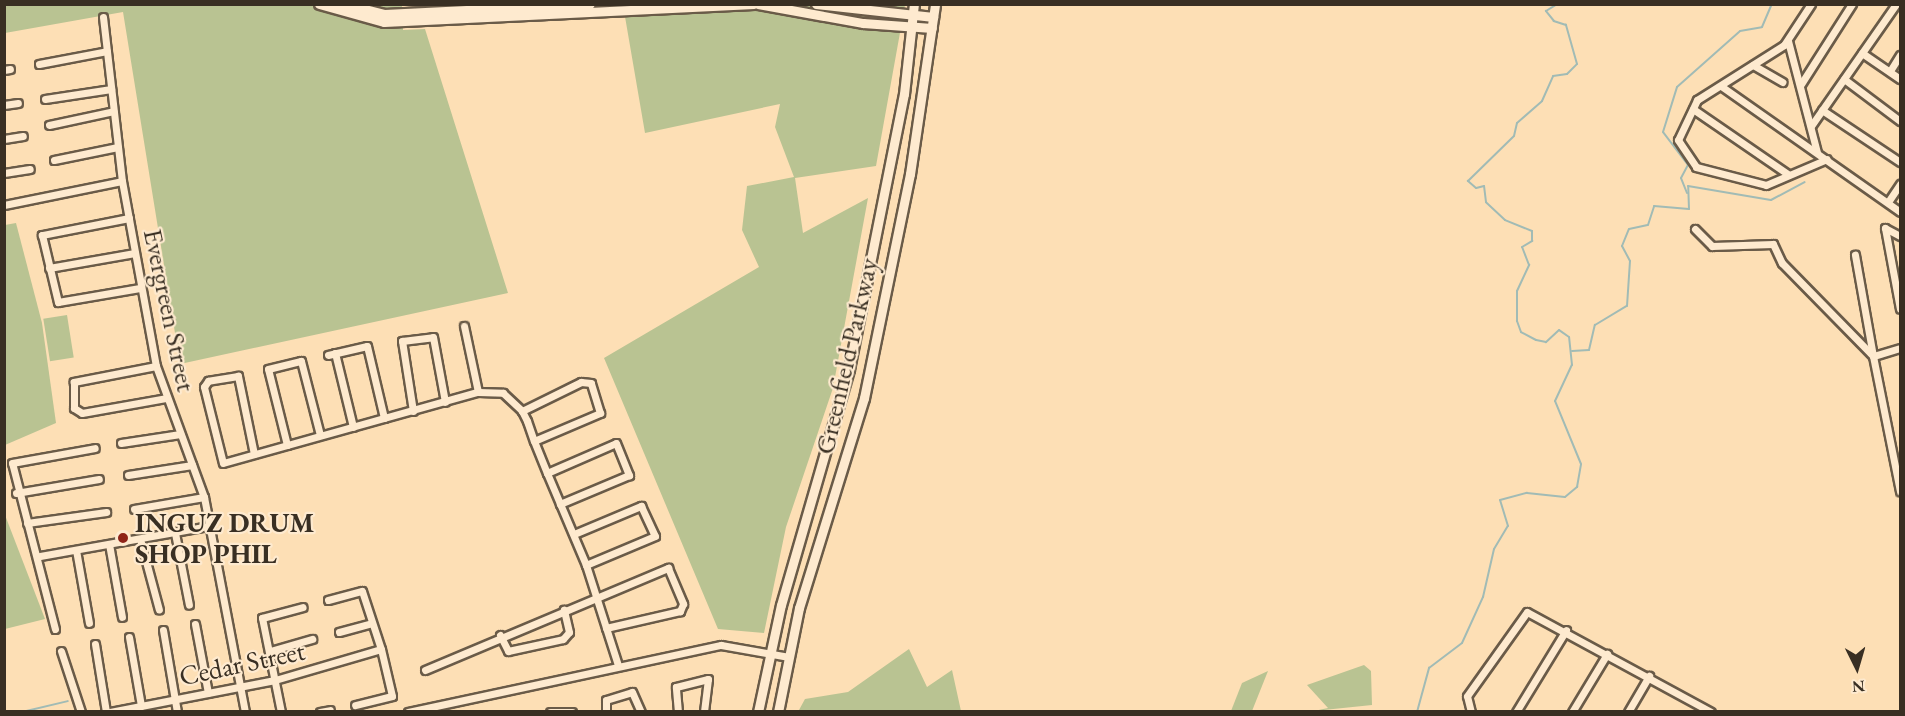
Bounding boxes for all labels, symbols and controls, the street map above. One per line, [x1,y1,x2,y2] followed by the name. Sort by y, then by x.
[137,226,203,394] street label: Evergreen Street
[808,255,884,457] street label: Greenfield Parkway
[135,506,314,569] place label: INGUZ DRUM SHOP PHIL
[116,531,130,545] marker: INGUZ DRUM SHOP PHIL
[176,634,308,692] street label: Cedar Street
[1827,638,1887,698] north arrow
[1851,675,1866,697] text: N

